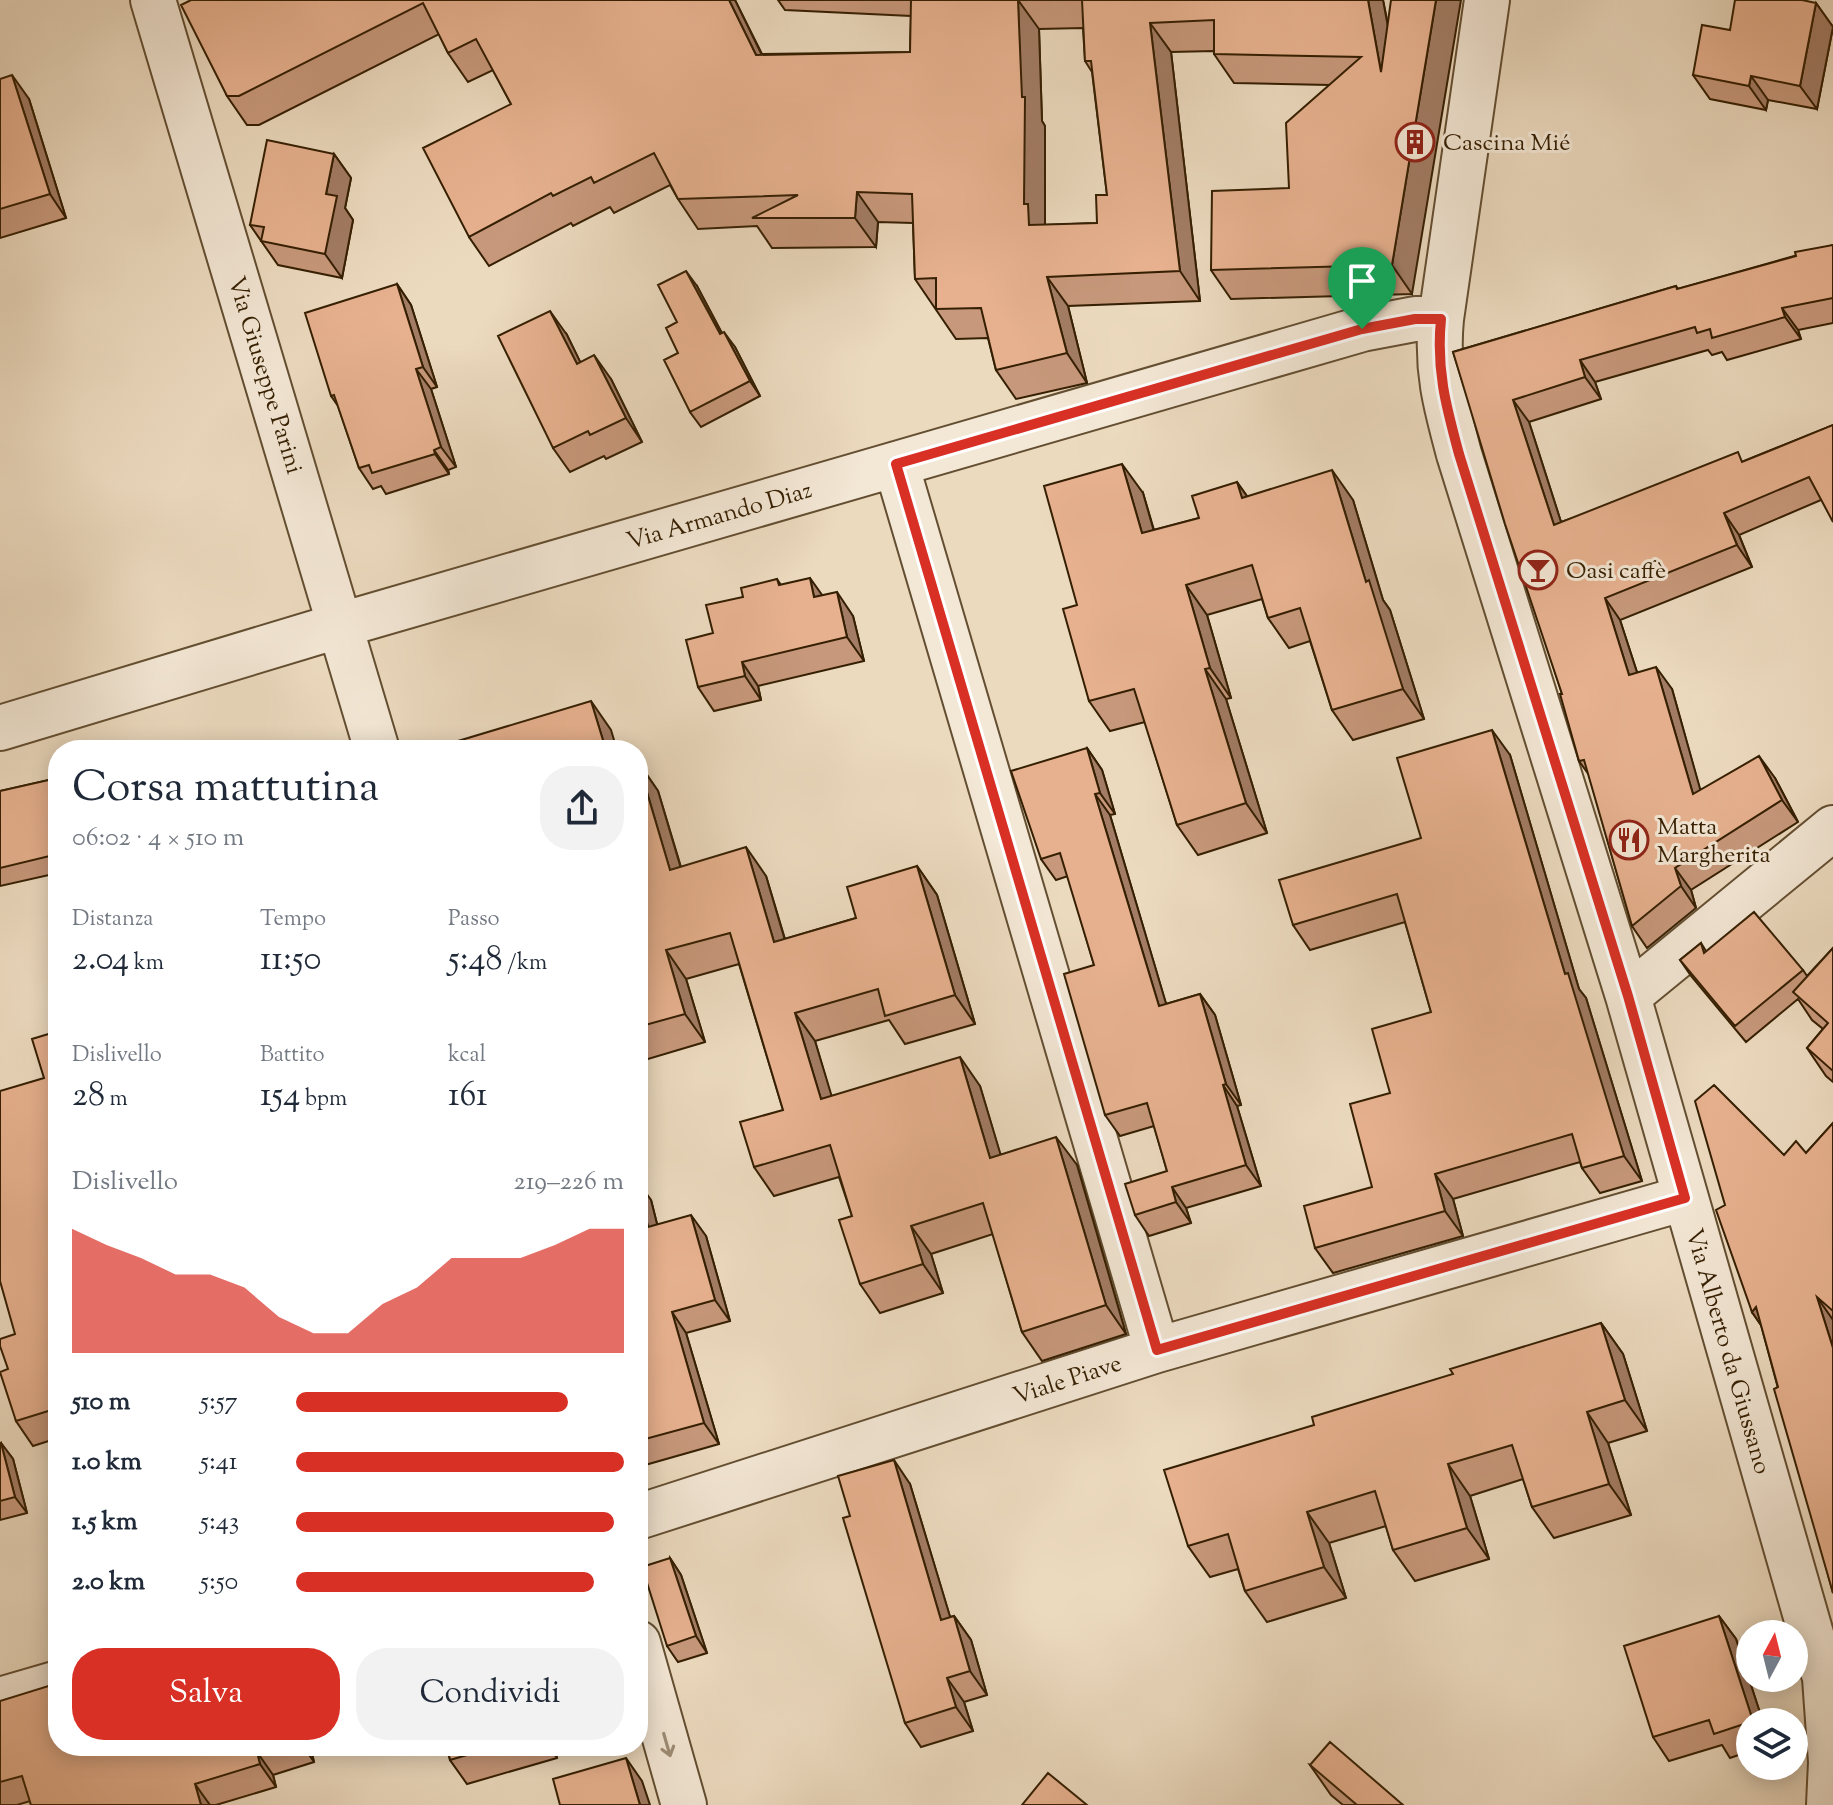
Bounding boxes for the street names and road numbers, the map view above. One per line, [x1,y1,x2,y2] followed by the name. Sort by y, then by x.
[218,273,310,479] street label: Via Giuseppe Parini
[623,474,816,560] street label: Via Armando Diaz
[1676,1225,1778,1478] street label: Via Alberto da Giussano
[1009,1347,1126,1414] street label: Viale Piave

